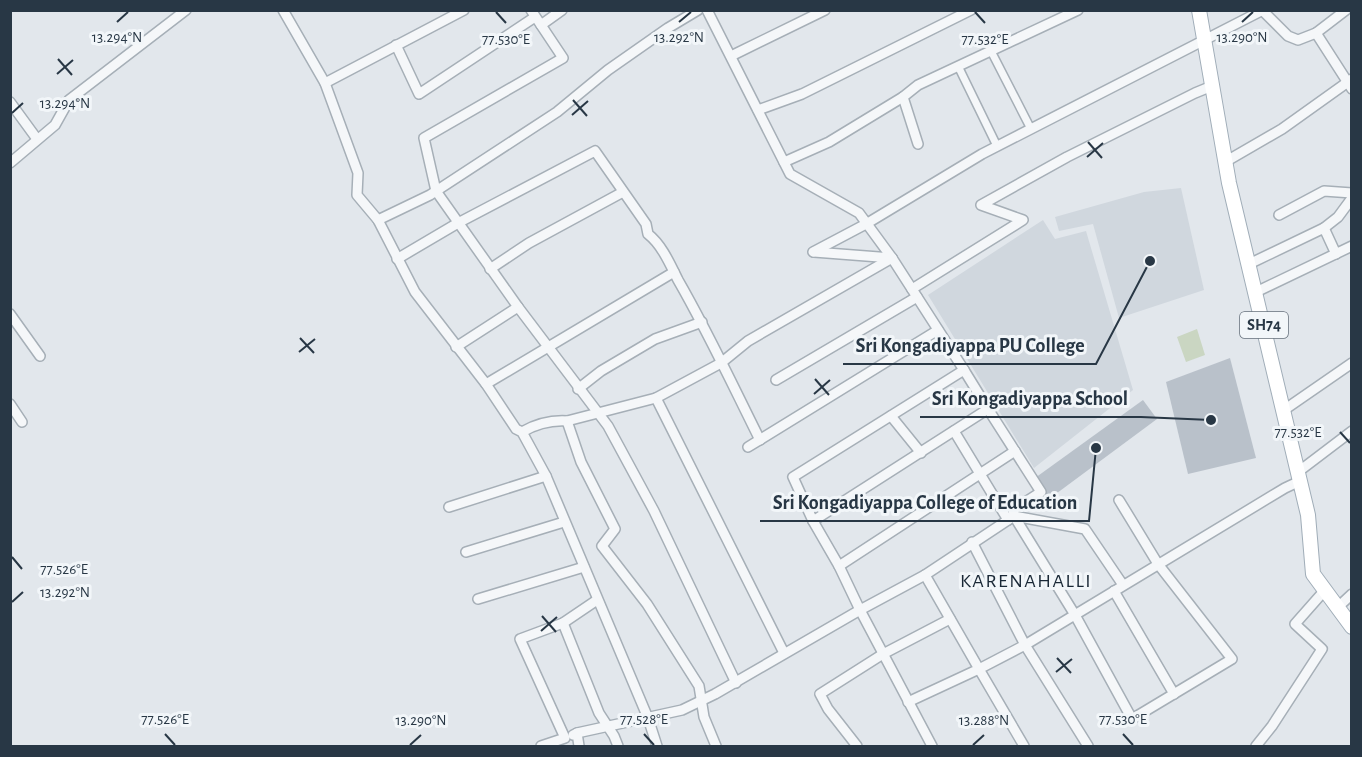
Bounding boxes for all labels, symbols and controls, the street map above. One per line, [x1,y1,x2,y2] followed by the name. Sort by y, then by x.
[92,30,142,45] text: 13.294°N
[654,30,704,45] text: 13.292°N
[1216,30,1268,45] text: 13.290°N
[482,32,530,47] text: 77.530°E
[962,32,1008,47] text: 77.532°E
[40,96,90,111] text: 13.294°N
[1240,312,1288,338] road number: SH74
[843,326,1096,364] callout: Sri Kongadiyappa PU College
[855,336,1085,356] text: Sri Kongadiyappa PU College
[920,379,1141,417] callout: Sri Kongadiyappa School
[932,389,1128,409] text: Sri Kongadiyappa School
[1275,425,1321,440] text: 77.532°E
[760,483,1089,521] callout: Sri Kongadiyappa College of Education
[773,493,1077,513] text: Sri Kongadiyappa College of Education
[40,562,88,577] text: 77.526°E
[960,571,1092,591] district label: KARENAHALLI
[40,585,90,600] text: 13.292°N
[141,712,189,727] text: 77.526°E
[620,712,668,727] text: 77.528°E
[1099,712,1147,727] text: 77.530°E
[395,713,447,728] text: 13.290°N
[959,713,1009,728] text: 13.288°N

